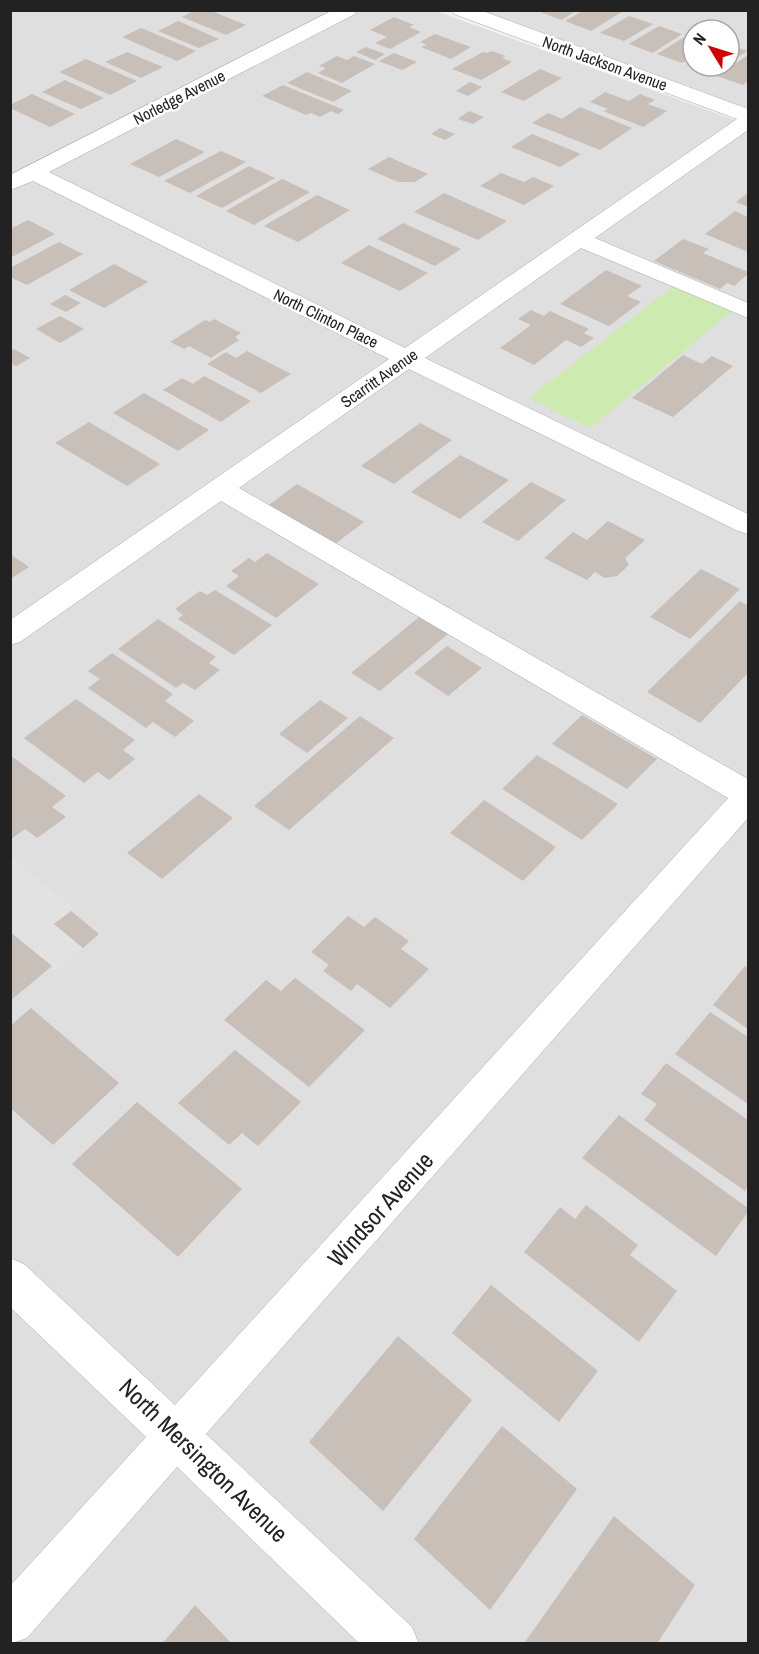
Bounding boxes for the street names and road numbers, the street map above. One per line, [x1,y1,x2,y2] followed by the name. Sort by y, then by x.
[540,30,670,96] street label: North Jackson Avenue
[129,64,229,130] street label: Norledge Avenue
[270,283,382,353] street label: North Clinton Place
[336,343,422,413] street label: Scarritt Avenue
[320,1145,440,1273] street label: Windsor Avenue
[113,1371,295,1549] street label: North Mersington Avenue

